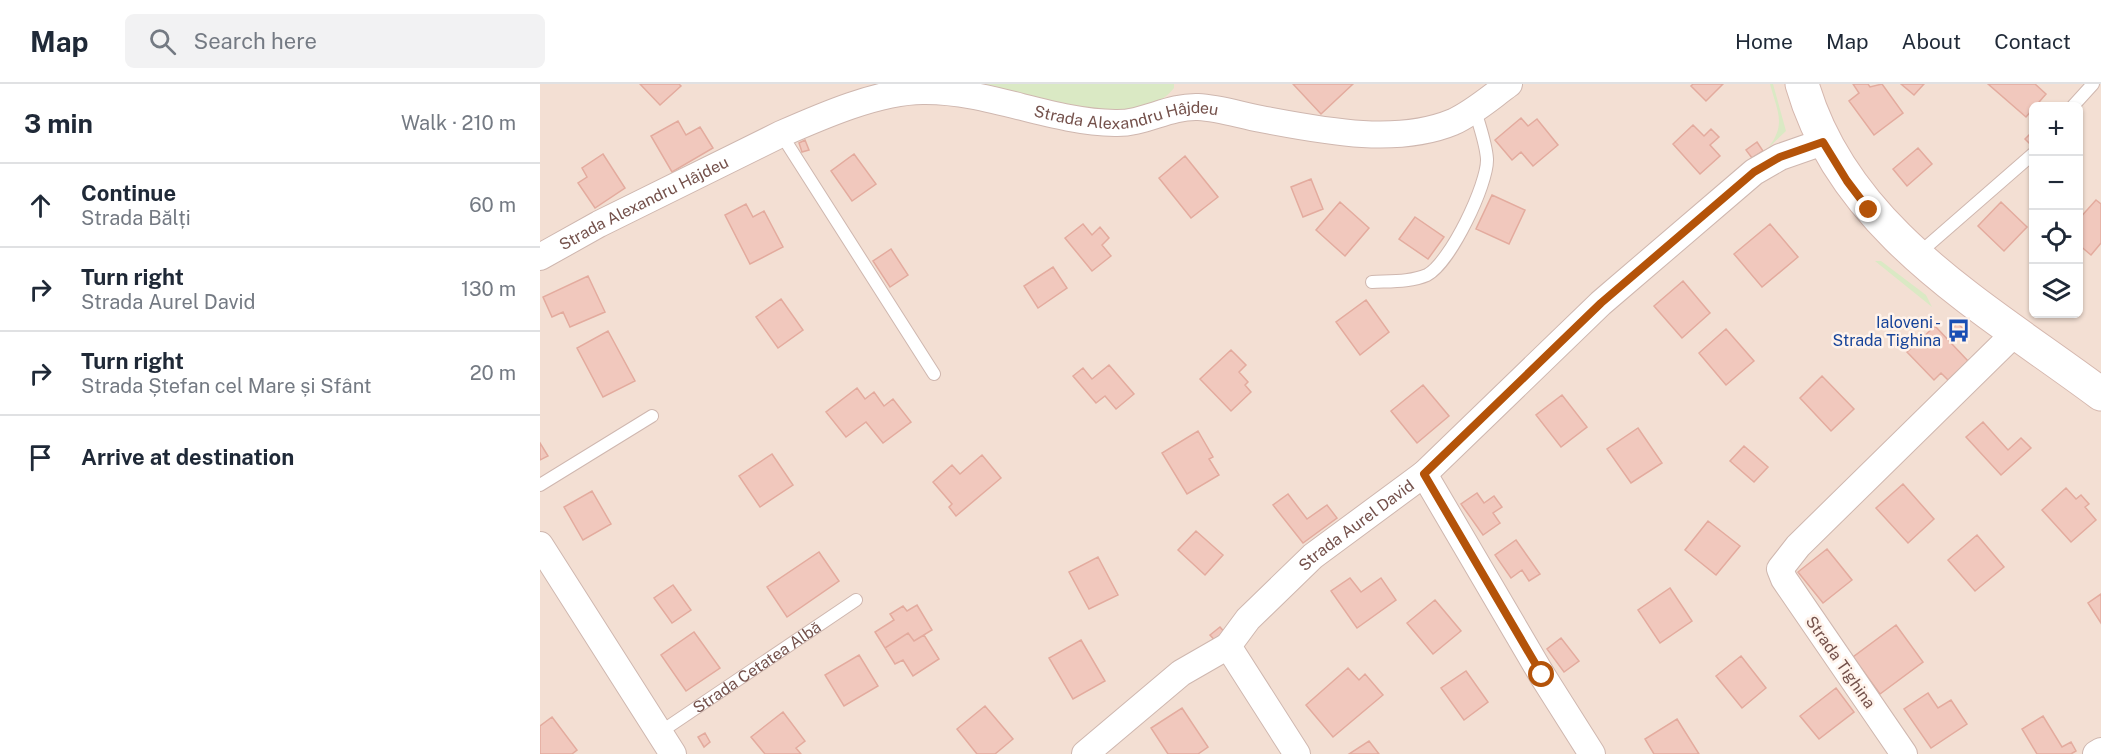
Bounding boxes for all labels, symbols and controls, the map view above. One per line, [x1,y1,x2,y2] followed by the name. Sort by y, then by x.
[125,14,545,68] search box
[30,25,89,58] text: Map
[146,25,179,58] icon: search
[194,28,317,54] text: Search here
[1735,29,1793,54] text: Home
[1826,29,1869,54] text: Map
[1902,29,1961,54] text: About
[1994,29,2071,54] text: Contact
[1032,98,1220,133] street label: Strada Alexandru Hâjdeu
[2029,102,2083,318] map controls
[2029,102,2083,156] button: +
[24,108,93,139] text: 3 min
[401,111,516,135] text: Walk · 210 m
[556,153,732,254] street label: Strada Alexandru Hâjdeu
[2029,156,2083,210] button: −
[81,180,176,206] text: Continue
[24,189,57,222] icon: ahead
[469,193,516,217] text: 60 m
[1855,196,1881,222] route end
[81,206,191,230] text: Strada Bălți
[2029,210,2083,264] button: locate
[81,264,184,290] text: Turn right
[2029,264,2083,318] button: layers
[24,273,57,306] icon: right
[461,277,516,301] text: 130 m
[81,290,255,314] text: Strada Aurel David
[1833,313,1941,350] place label: Ialoveni - Strada Tighina
[1946,318,1972,344] bus stop icon: Ialoveni - Strada Tighina
[81,348,184,374] text: Turn right
[24,357,57,390] icon: right
[470,361,516,385] text: 20 m
[81,374,372,398] text: Strada Ștefan cel Mare și Sfânt
[24,441,57,474] icon: arrive
[81,444,294,470] text: Arrive at destination
[1295,476,1418,575] street label: Strada Aurel David
[1802,612,1879,712] street label: Strada Tighina
[689,617,825,717] street label: Strada Cetatea Albă
[1528,661,1554,687] route start

